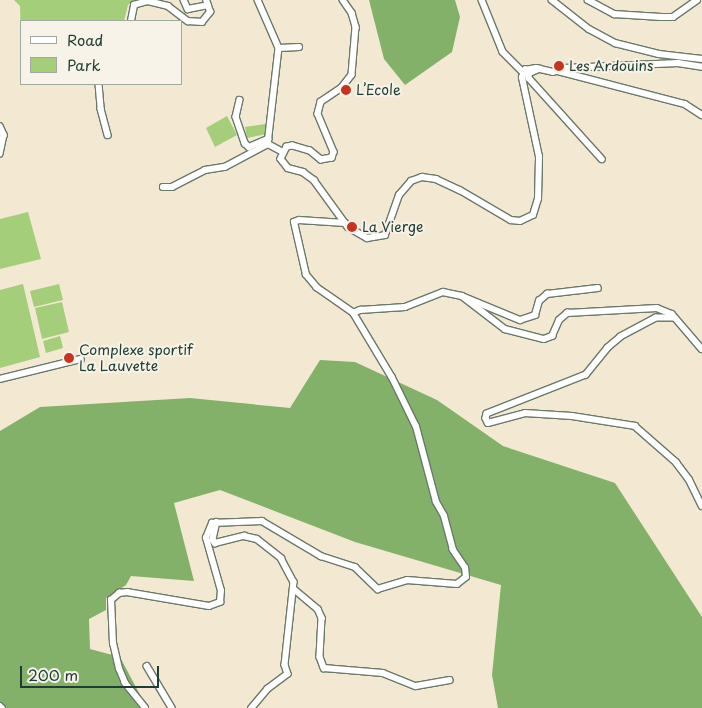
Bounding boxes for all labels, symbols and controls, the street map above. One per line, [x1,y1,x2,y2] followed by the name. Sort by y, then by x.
[20,20,182,85] legend
[67,28,103,51] text: Road
[67,53,101,76] text: Park
[569,58,654,74] place label: Les Ardouins
[553,60,565,72] marker: Les Ardouins
[356,82,401,98] place label: L’Ecole
[340,84,352,96] marker: L’Ecole
[362,219,426,235] place label: La Vierge
[346,221,358,233] marker: La Vierge
[79,342,193,374] place label: Complexe sportif La Lauvette
[63,352,75,364] marker: Complexe sportif La Lauvette
[22,656,161,688] scale bar
[28,663,78,686] text: 200 m

